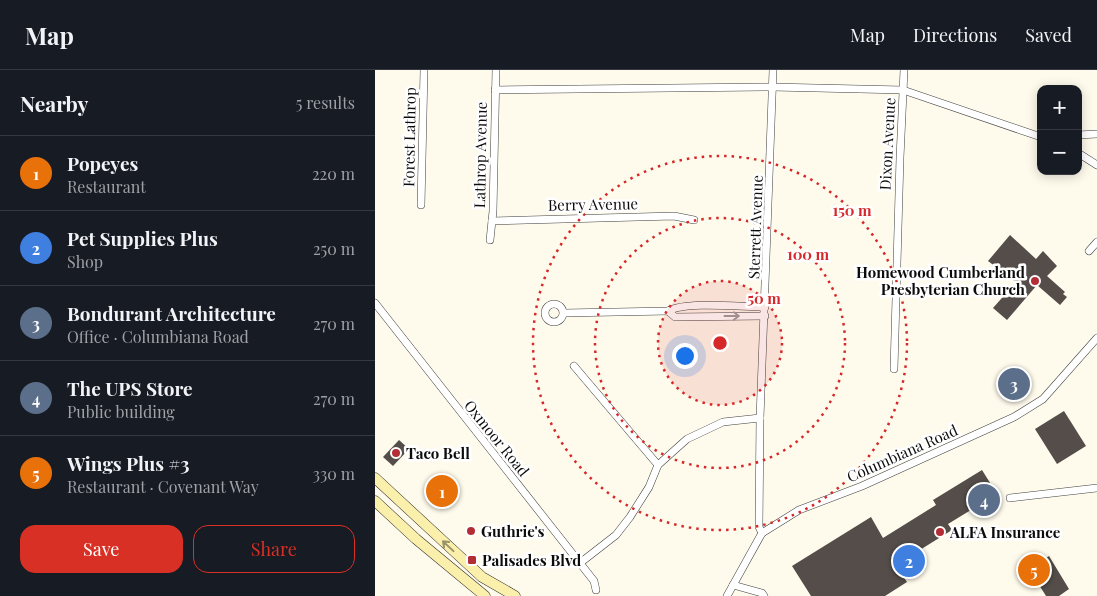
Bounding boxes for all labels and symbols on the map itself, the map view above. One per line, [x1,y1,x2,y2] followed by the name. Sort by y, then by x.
[398,87,420,187] street label: Forest Lathrop
[875,97,899,191] street label: Dixon Avenue
[469,102,491,208] street label: Lathrop Avenue
[743,175,767,279] street label: Sterrett Avenue
[548,193,638,215] street label: Berry Avenue
[832,200,872,220] text: 150 m
[787,244,830,264] text: 100 m
[856,262,1025,299] place label: Homewood Cumberland Presbyterian Church
[1029,275,1041,287] marker: Homewood Cumberland Presbyterian Church
[747,288,781,308] text: 50 m
[724,311,740,321] one-way arrow
[711,334,729,352] centre of rings
[672,343,698,369] your location
[998,365,1030,403] pin: 3
[460,396,534,481] street label: Oxmoor Road
[844,420,961,486] street label: Columbiana Road
[406,443,470,463] place label: Taco Bell
[390,447,402,459] marker: Taco Bell
[426,472,458,510] pin: 1
[968,481,1000,519] pin: 4
[481,521,545,541] place label: Guthrie's
[949,522,1061,542] place label: ALFA Insurance
[465,525,477,537] marker: Guthrie's
[934,526,946,538] marker: ALFA Insurance
[442,540,454,552] one-way arrow
[893,542,925,580] pin: 2
[482,550,581,570] place label: Palisades Blvd
[1018,551,1050,589] pin: 5
[466,554,478,566] marker: Palisades Blvd

